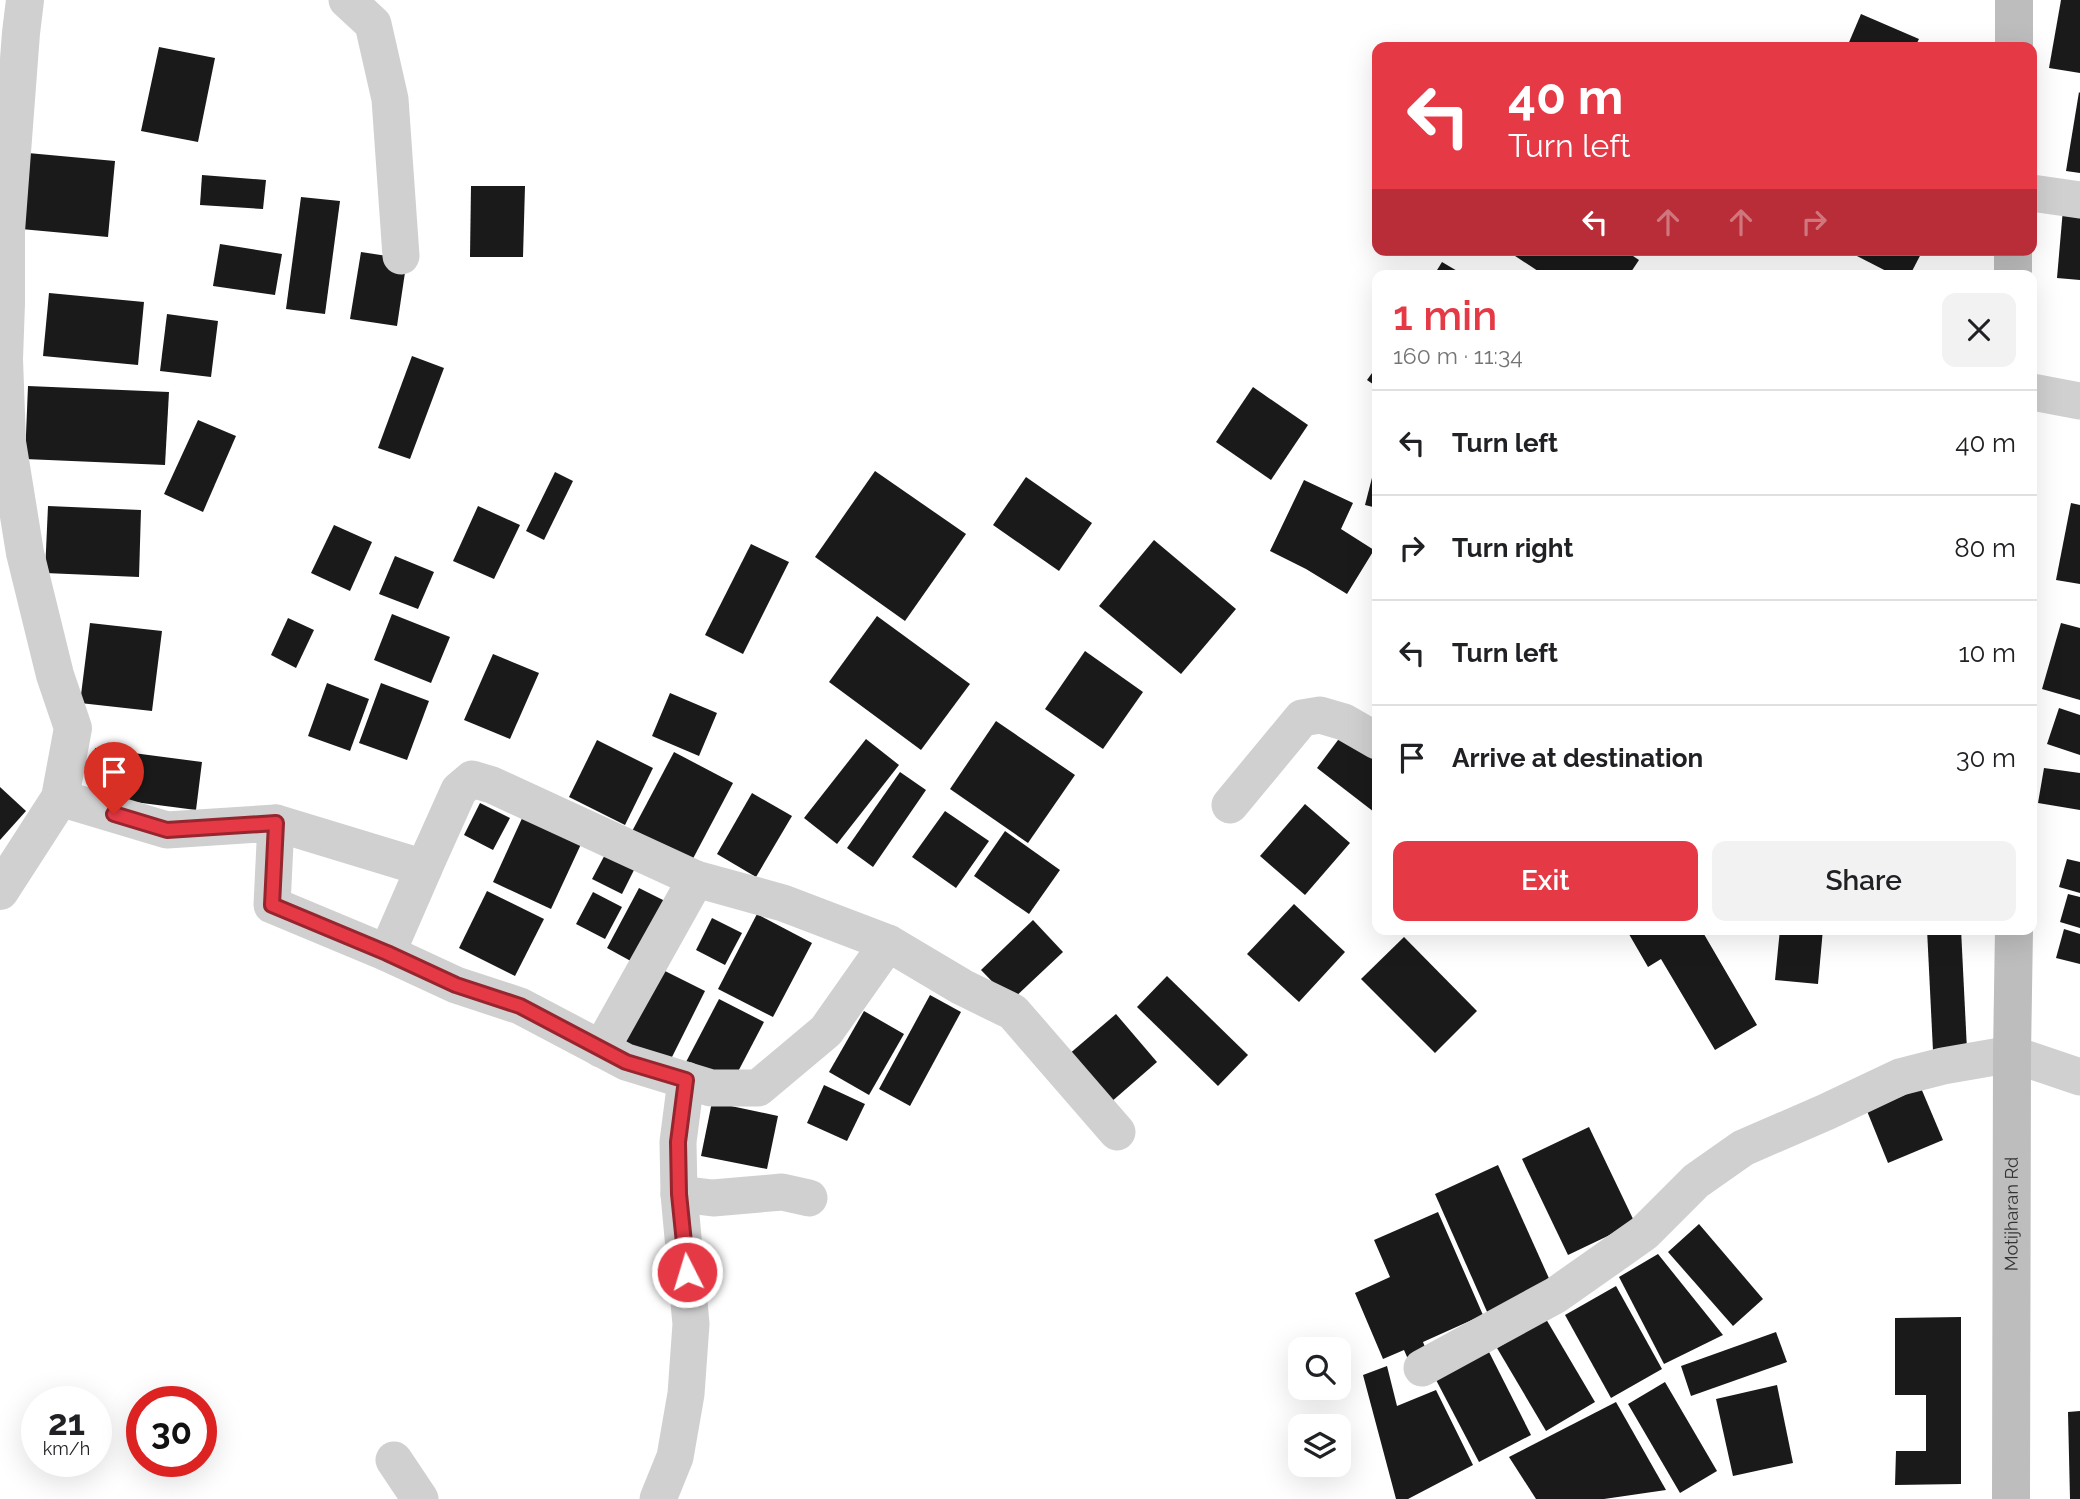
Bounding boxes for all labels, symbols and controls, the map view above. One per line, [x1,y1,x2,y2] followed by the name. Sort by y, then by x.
[1508,68,1623,125] text: 40 m
[1393,70,1484,161] icon: left
[1508,127,1630,164] text: Turn left
[1576,203,1614,241] icon: left
[1649,203,1687,241] icon: ahead
[1722,203,1760,241] icon: ahead
[1795,203,1833,241] icon: right
[1393,291,1497,340] text: 1 min
[1942,293,2016,367] button: close
[1393,342,1523,369] text: 160 m · 11:34
[1393,424,1431,462] icon: left
[1452,428,1558,458] text: Turn left
[1955,428,2016,458] text: 40 m
[1393,529,1431,567] icon: right
[1452,533,1573,563] text: Turn right
[1954,533,2016,563] text: 80 m
[1393,634,1431,672] icon: left
[1452,638,1558,668] text: Turn left
[1958,638,2016,668] text: 10 m
[1393,739,1431,777] icon: arrive
[84,742,144,814] pin
[1452,743,1703,773] text: Arrive at destination
[1956,743,2016,773] text: 30 m
[95,753,133,791] icon: arrive
[1393,841,1698,921] button: Exit
[1712,841,2016,921] button: Share
[2001,1157,2022,1271] street label: Motijharan Rd
[650,1235,724,1309] position arrow
[1288,1337,1351,1477] map controls
[1288,1337,1351,1400] button: search
[126,1386,217,1477] speed limit sign: 30
[48,1402,85,1443] text: 21
[1288,1414,1351,1477] button: layers
[43,1438,90,1459] text: km/h

